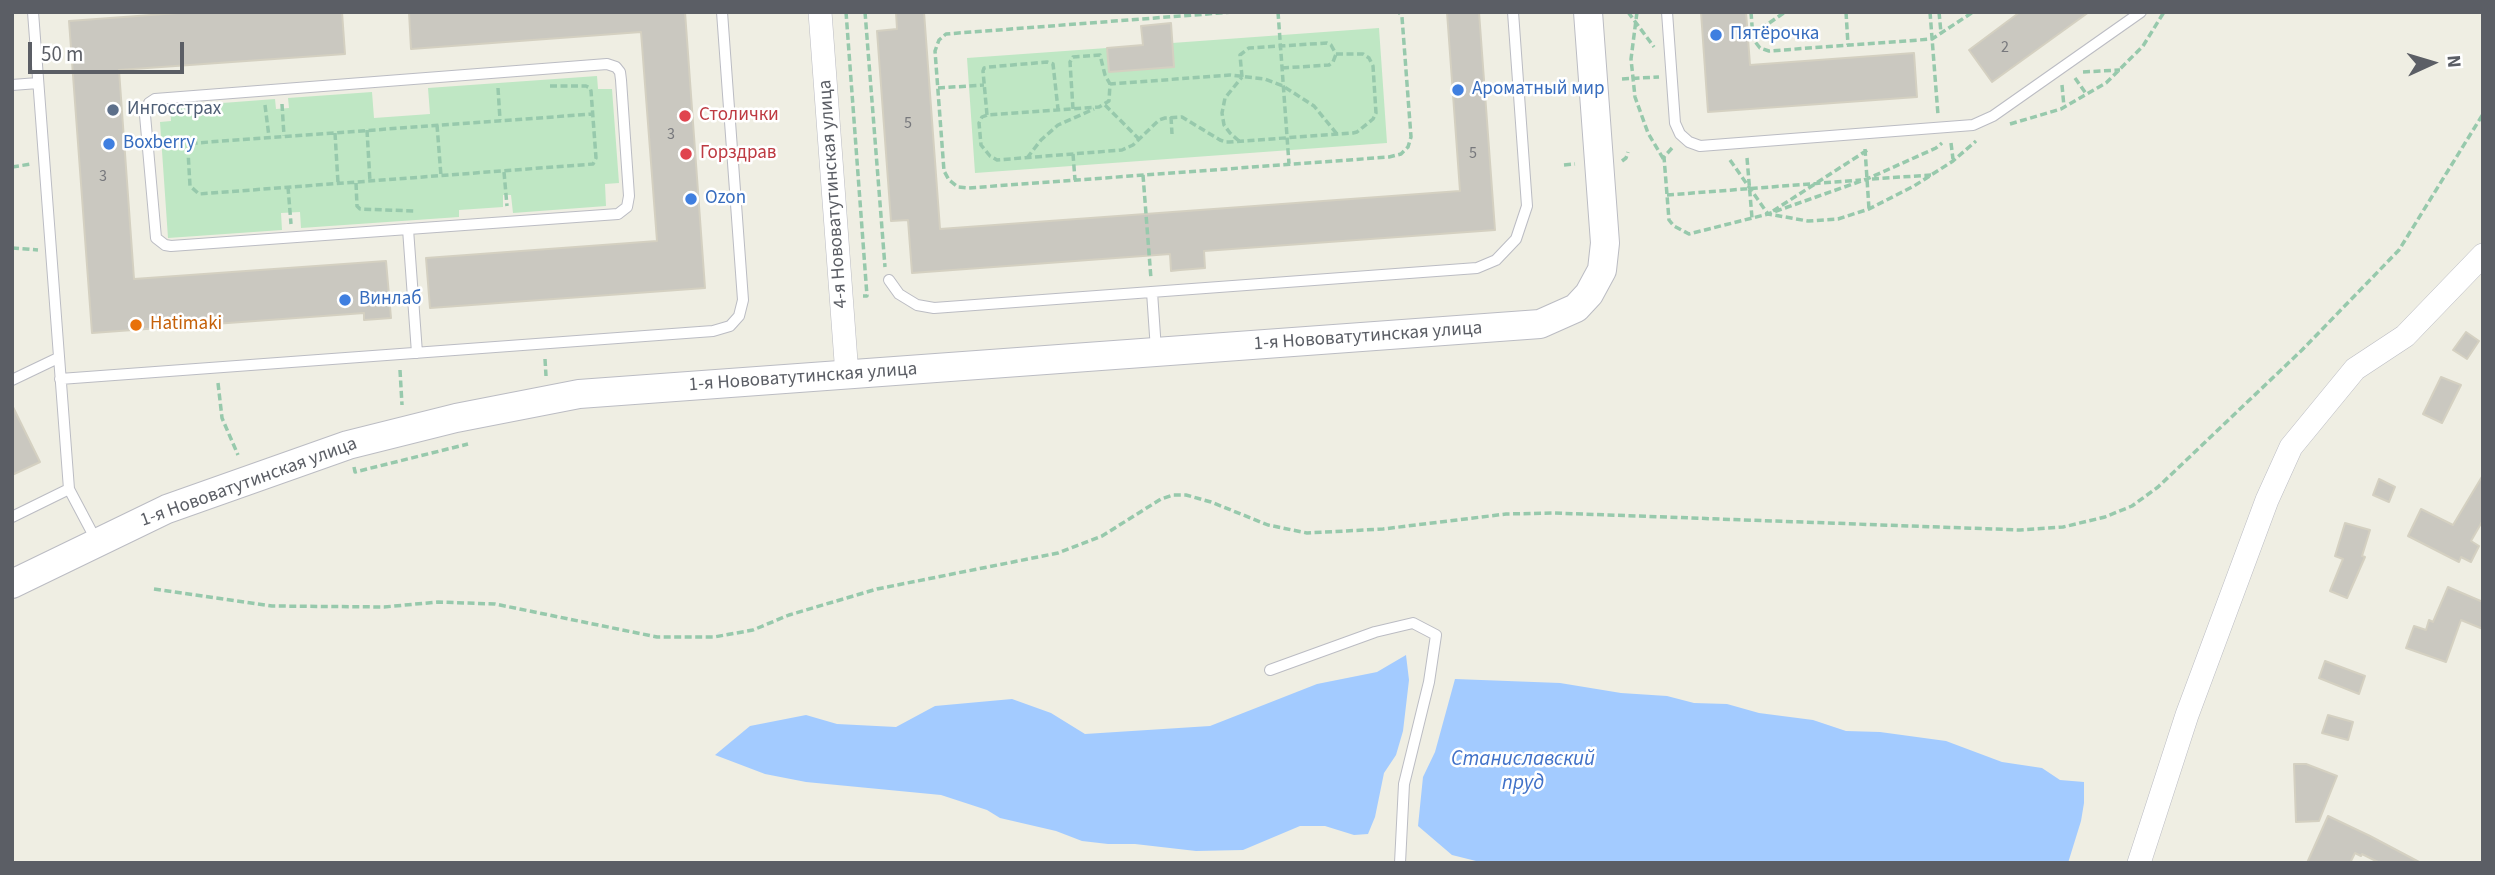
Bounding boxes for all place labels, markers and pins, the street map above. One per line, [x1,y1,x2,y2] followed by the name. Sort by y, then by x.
[1730,24,1819,46] place label: Пятёрочка
[1708,27,1724,43] marker: Пятёрочка
[1472,79,1605,101] place label: Ароматный мир
[1450,82,1466,98] marker: Ароматный мир
[127,99,221,121] place label: Ингосстрах
[105,102,121,118] marker: Ингосстрах
[699,105,779,127] place label: Столички
[677,108,693,124] marker: Столички
[123,133,195,155] place label: Boxberry
[101,136,117,152] marker: Boxberry
[700,143,776,165] place label: Горздрав
[678,146,694,162] marker: Горздрав
[705,188,746,210] place label: Ozon
[683,191,699,207] marker: Ozon
[359,289,422,311] place label: Винлаб
[337,292,353,308] marker: Винлаб
[150,314,222,336] place label: Hatimaki
[128,317,144,333] marker: Hatimaki

